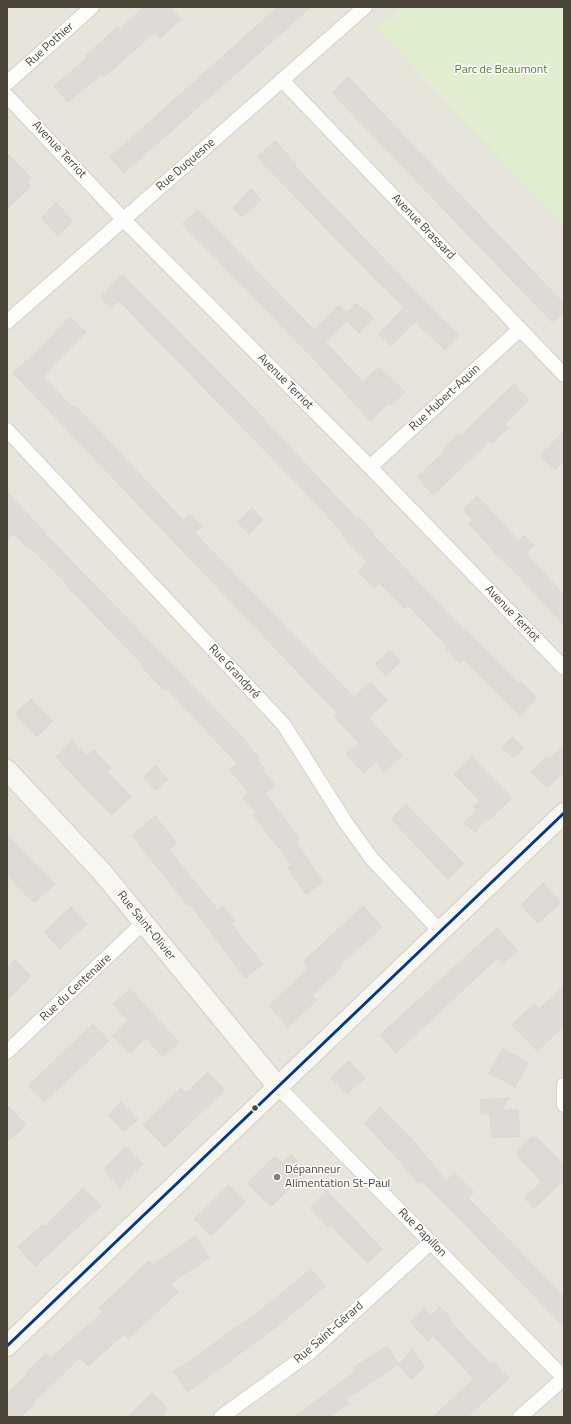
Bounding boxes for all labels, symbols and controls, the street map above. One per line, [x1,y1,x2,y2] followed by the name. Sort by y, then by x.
[23,20,77,70] street label: Rue Pothier
[455,63,547,77] park label: Parc de Beaumont
[29,118,89,182] street label: Avenue Terriot
[154,135,218,195] street label: Rue Duquesne
[388,191,458,263] street label: Avenue Brassard
[254,351,316,413] street label: Avenue Terriot
[407,362,483,434] street label: Rue Hubert-Aquin
[482,583,542,645] street label: Avenue Terriot
[205,642,263,702] street label: Rue Grandpré
[114,888,178,964] street label: Rue Saint-Olivier
[37,951,115,1025] street label: Rue du Centenaire
[250,1103,260,1113] unlabelled marker
[285,1163,390,1191] place label: Dépanneur Alimentation St-Paul
[272,1172,282,1182] marker: Dépanneur Alimentation St-Paul
[395,1206,449,1260] street label: Rue Papillon
[291,1299,367,1367] street label: Rue Saint-Gérard

